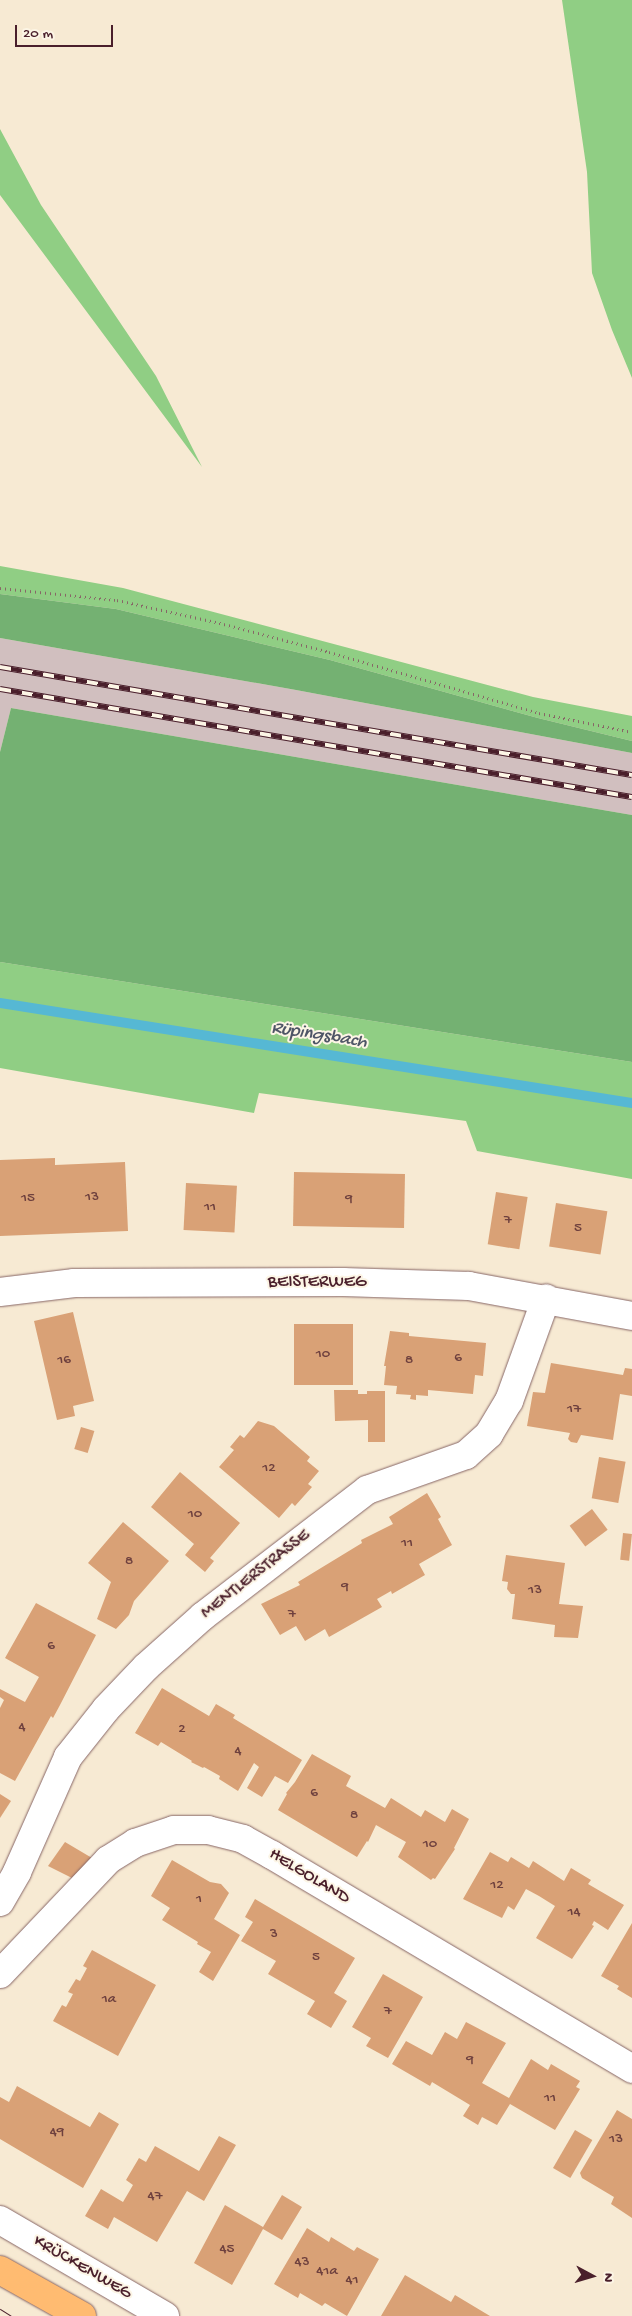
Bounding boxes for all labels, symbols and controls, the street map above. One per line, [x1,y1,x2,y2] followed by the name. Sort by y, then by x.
[18,15,115,47] scale bar
[23,25,53,43] text: 20 m
[270,1017,368,1055] water label: Rüpingsbach
[85,1189,99,1207] house number: 13
[21,1190,35,1208] house number: 15
[345,1191,353,1209] house number: 9
[204,1199,216,1217] house number: 11
[504,1212,512,1230] house number: 7
[574,1220,582,1238] house number: 5
[268,1272,366,1294] street label: BEISTERWEG
[316,1346,330,1364] house number: 10
[454,1350,462,1368] house number: 6
[57,1352,71,1370] house number: 16
[405,1352,413,1370] house number: 8
[567,1401,581,1419] house number: 17
[262,1460,276,1478] house number: 12
[188,1506,202,1524] house number: 10
[197,1526,315,1624] street label: MENTLERSTRASSE
[401,1535,413,1553] house number: 11
[125,1553,133,1571] house number: 8
[341,1579,349,1597] house number: 9
[528,1582,542,1600] house number: 13
[288,1606,296,1624] house number: 7
[47,1638,55,1656] house number: 6
[18,1719,26,1737] house number: 4
[178,1721,186,1739] house number: 2
[234,1743,242,1761] house number: 4
[310,1785,318,1803] house number: 6
[350,1807,358,1825] house number: 8
[423,1836,437,1854] house number: 10
[264,1844,354,1910] street label: HELGOLAND
[490,1877,504,1895] house number: 12
[196,1891,202,1909] house number: 1
[567,1904,581,1922] house number: 14
[270,1926,278,1944] house number: 3
[312,1949,320,1967] house number: 5
[102,1991,116,2009] house number: 1a
[384,2003,392,2021] house number: 7
[466,2052,474,2070] house number: 9
[544,2090,556,2108] house number: 11
[50,2124,64,2142] house number: 49
[609,2131,623,2149] house number: 13
[148,2188,162,2206] house number: 47
[29,2231,135,2305] street label: KRÜCKENWEG
[220,2241,234,2259] house number: 45
[567,2251,617,2301] north arrow
[295,2254,309,2272] house number: 43
[316,2263,338,2281] house number: 41a
[345,2272,359,2290] house number: 41
[598,2272,616,2283] text: N

